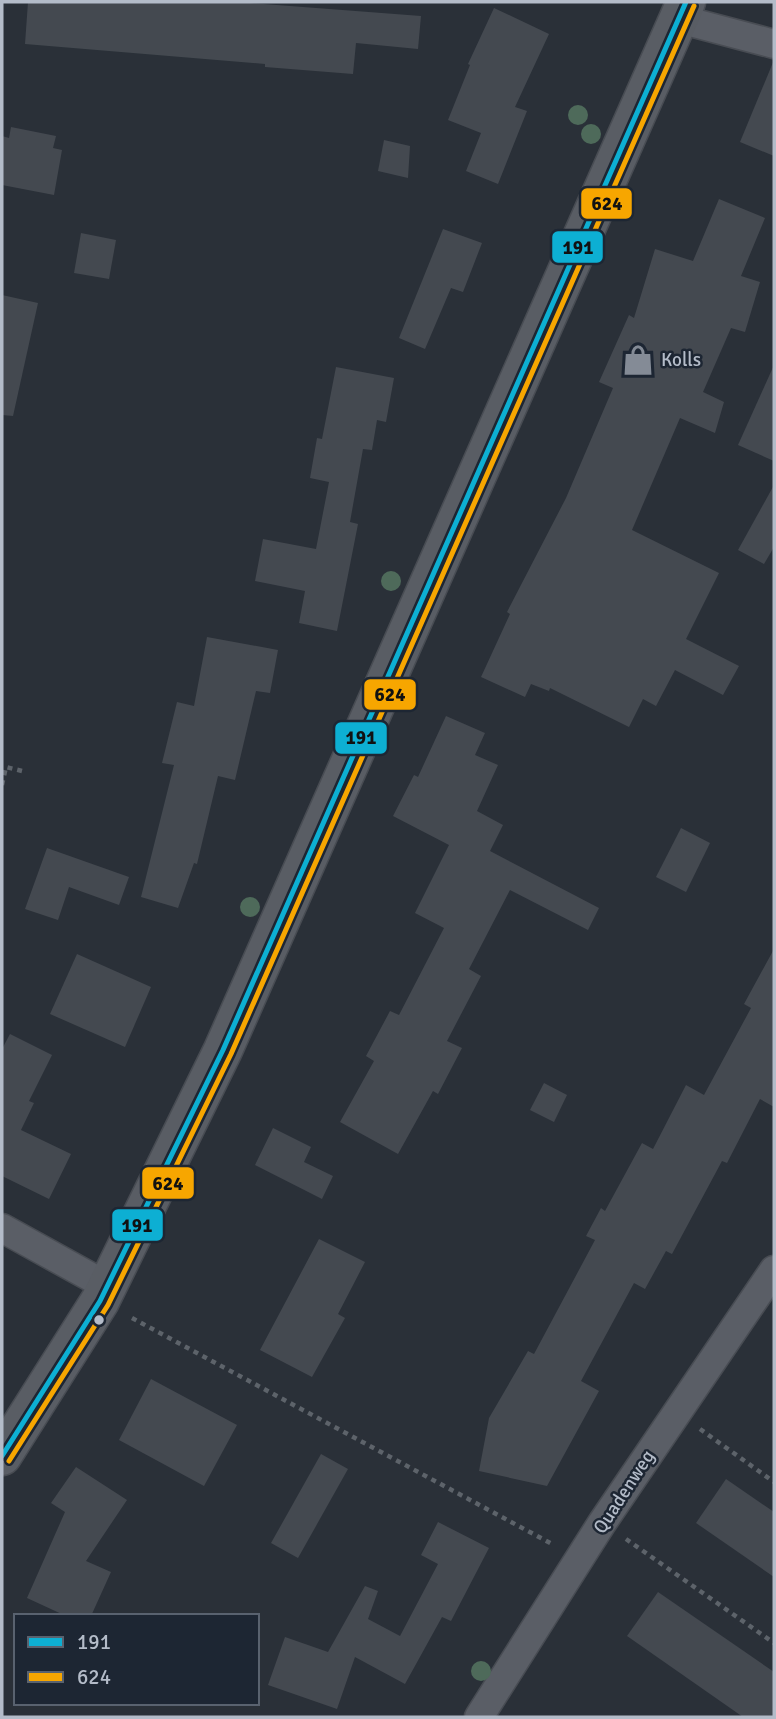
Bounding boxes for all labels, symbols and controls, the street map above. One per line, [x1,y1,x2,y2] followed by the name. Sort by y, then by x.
[580,187,633,220] line badge: 624
[592,192,622,216] text: 624
[551,230,604,264] line badge: 191
[563,236,593,260] text: 191
[621,343,655,377] shop icon: Kolls
[661,348,701,372] place label: Kolls
[363,678,417,711] line badge: 624
[375,683,405,707] text: 624
[334,721,388,755] line badge: 191
[346,726,376,750] text: 191
[141,1166,195,1200] line badge: 624
[153,1172,183,1196] text: 624
[111,1208,164,1242] line badge: 191
[122,1214,152,1238] text: 191
[92,1313,106,1327] unlabelled marker
[588,1446,660,1538] street label: Quadenweg
[14,1614,259,1705] legend
[77,1629,111,1655] text: 191
[77,1664,111,1690] text: 624

